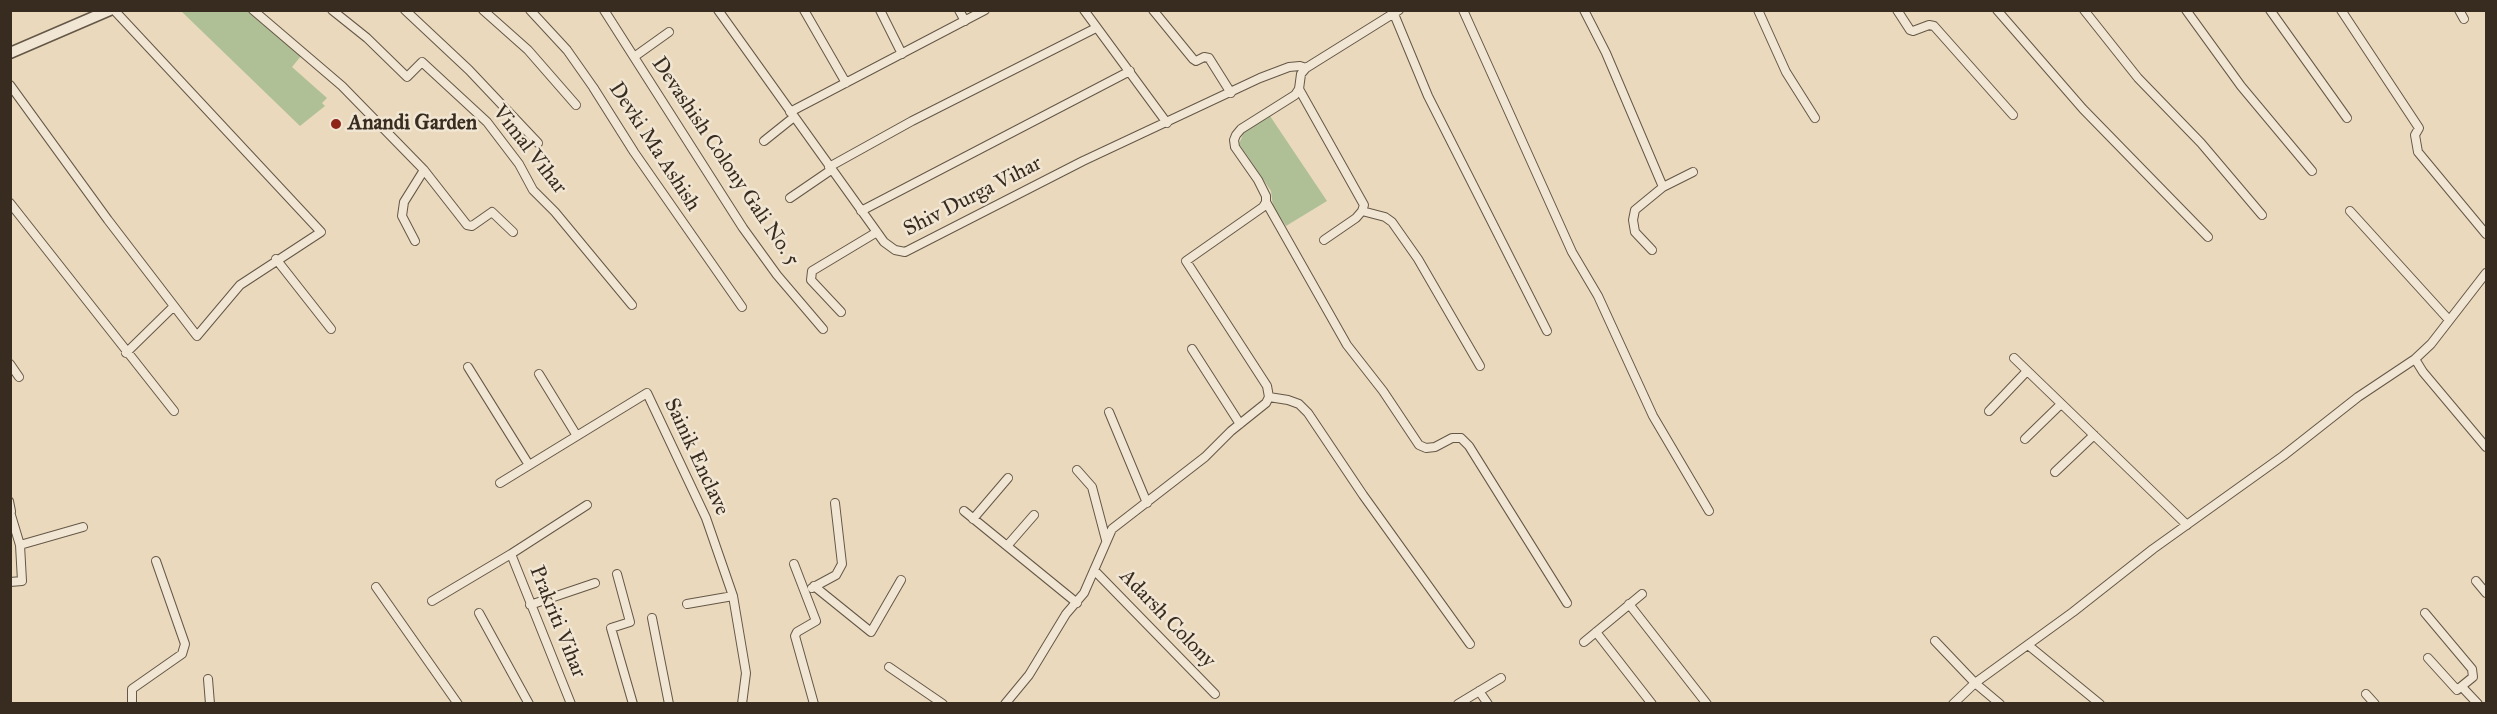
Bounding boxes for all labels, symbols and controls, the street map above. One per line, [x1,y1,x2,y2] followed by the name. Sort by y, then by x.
[646,53,804,271] street label: Devashish Colony Gali No. 5
[603,78,705,216] street label: Devki Ma Ashish
[486,101,572,199] street label: Vimal Vihar
[348,111,477,137] place label: Anandi Garden
[329,117,343,131] marker: Anandi Garden
[900,151,1046,243] street label: Shiv Durga Vihar
[658,394,734,520] street label: Sainik Enclave
[523,562,591,682] street label: Prakriti Vihar
[1114,564,1220,674] street label: Adarsh Colony

